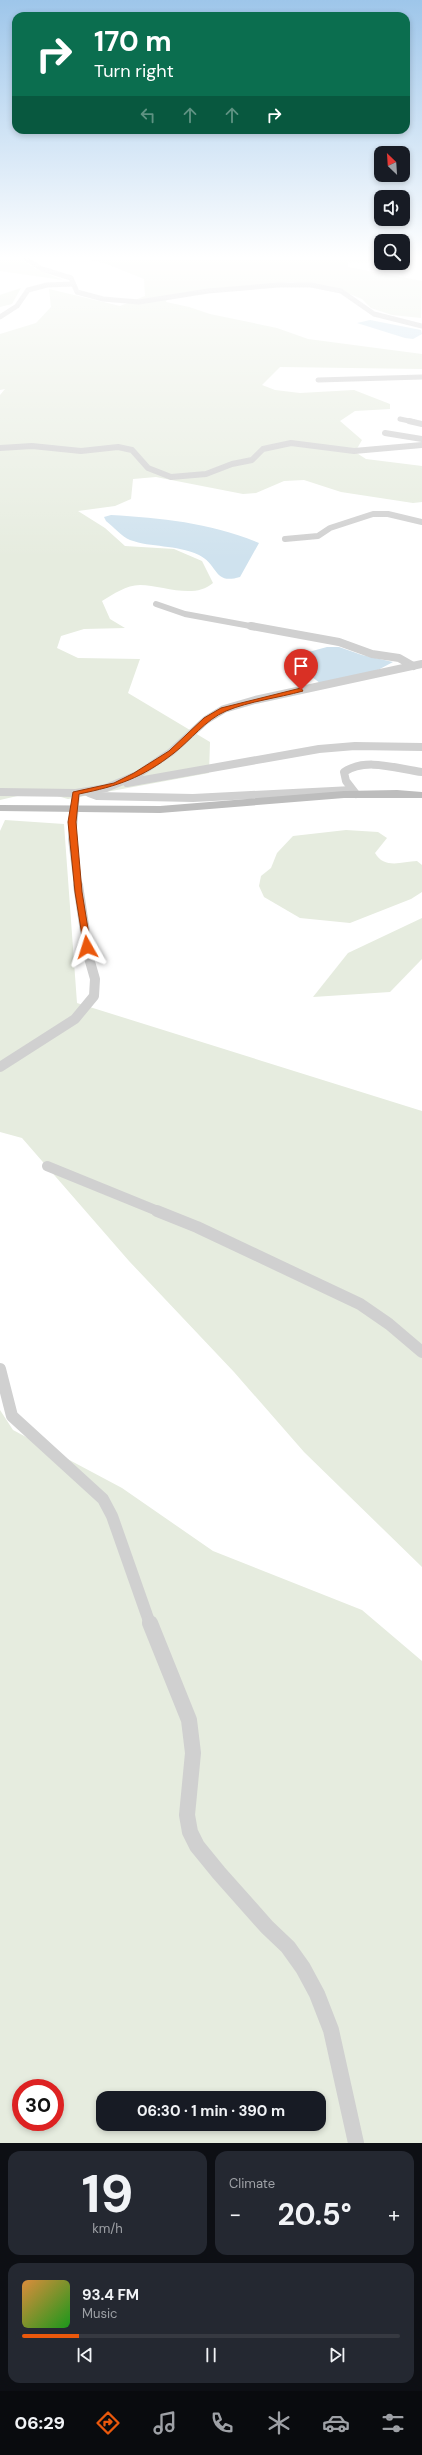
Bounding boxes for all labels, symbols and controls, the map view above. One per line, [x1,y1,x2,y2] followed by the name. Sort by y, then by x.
[94,23,172,60] text: 170 m
[28,28,80,80] icon: right
[94,59,174,83] text: Turn right
[137,104,159,126] icon: left
[179,104,201,126] icon: ahead
[221,104,243,126] icon: ahead
[263,104,285,126] icon: right
[374,146,410,182] north arrow
[374,146,410,270] map controls
[374,190,410,226] button: sound
[374,234,410,270] button: search
[284,649,318,690] pin
[290,655,312,677] icon: arrive
[66,926,108,968] position arrow
[12,2079,64,2131] speed limit sign: 30
[137,2101,285,2121] text: 06:30 · 1 min · 390 m
[82,2160,133,2228] text: 19
[229,2175,275,2192] text: Climate
[277,2195,352,2234] text: 20.5°
[229,2200,241,2229] text: −
[388,2200,400,2229] text: +
[92,2220,123,2237] text: km/h
[82,2285,139,2305] text: 93.4 FM
[82,2305,117,2322] text: Music
[74,2344,96,2366] icon: previous
[200,2344,222,2366] icon: pause
[326,2344,348,2366] icon: next
[94,2409,122,2437] icon: directions
[151,2409,179,2437] icon: music
[208,2409,236,2437] icon: phone
[265,2409,293,2437] icon: climate
[322,2409,350,2437] icon: car
[379,2409,407,2437] icon: filters
[15,2411,65,2435] text: 06:29

